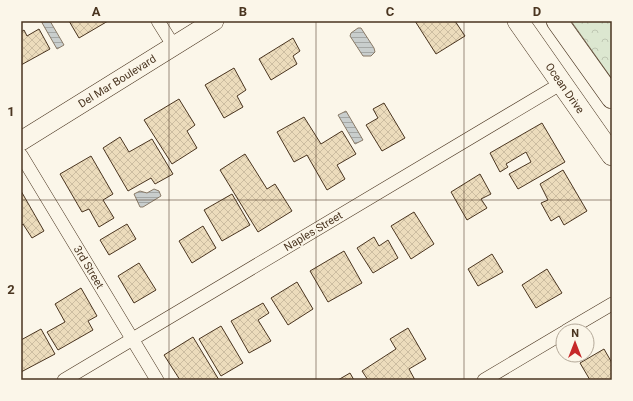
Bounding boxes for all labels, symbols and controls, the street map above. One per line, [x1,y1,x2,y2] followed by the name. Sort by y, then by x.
[92,4,101,19] text: A
[239,4,247,19] text: B
[386,4,395,19] text: C
[533,4,541,19] text: D
[76,52,159,111] street label: Del Mar Boulevard
[542,61,587,116] street label: Ocean Drive
[7,104,15,119] text: 1
[282,209,345,254] street label: Naples Street
[71,243,107,291] street label: 3rd Street
[7,282,15,297] text: 2
[555,323,595,363] north arrow
[571,327,579,340] text: N

